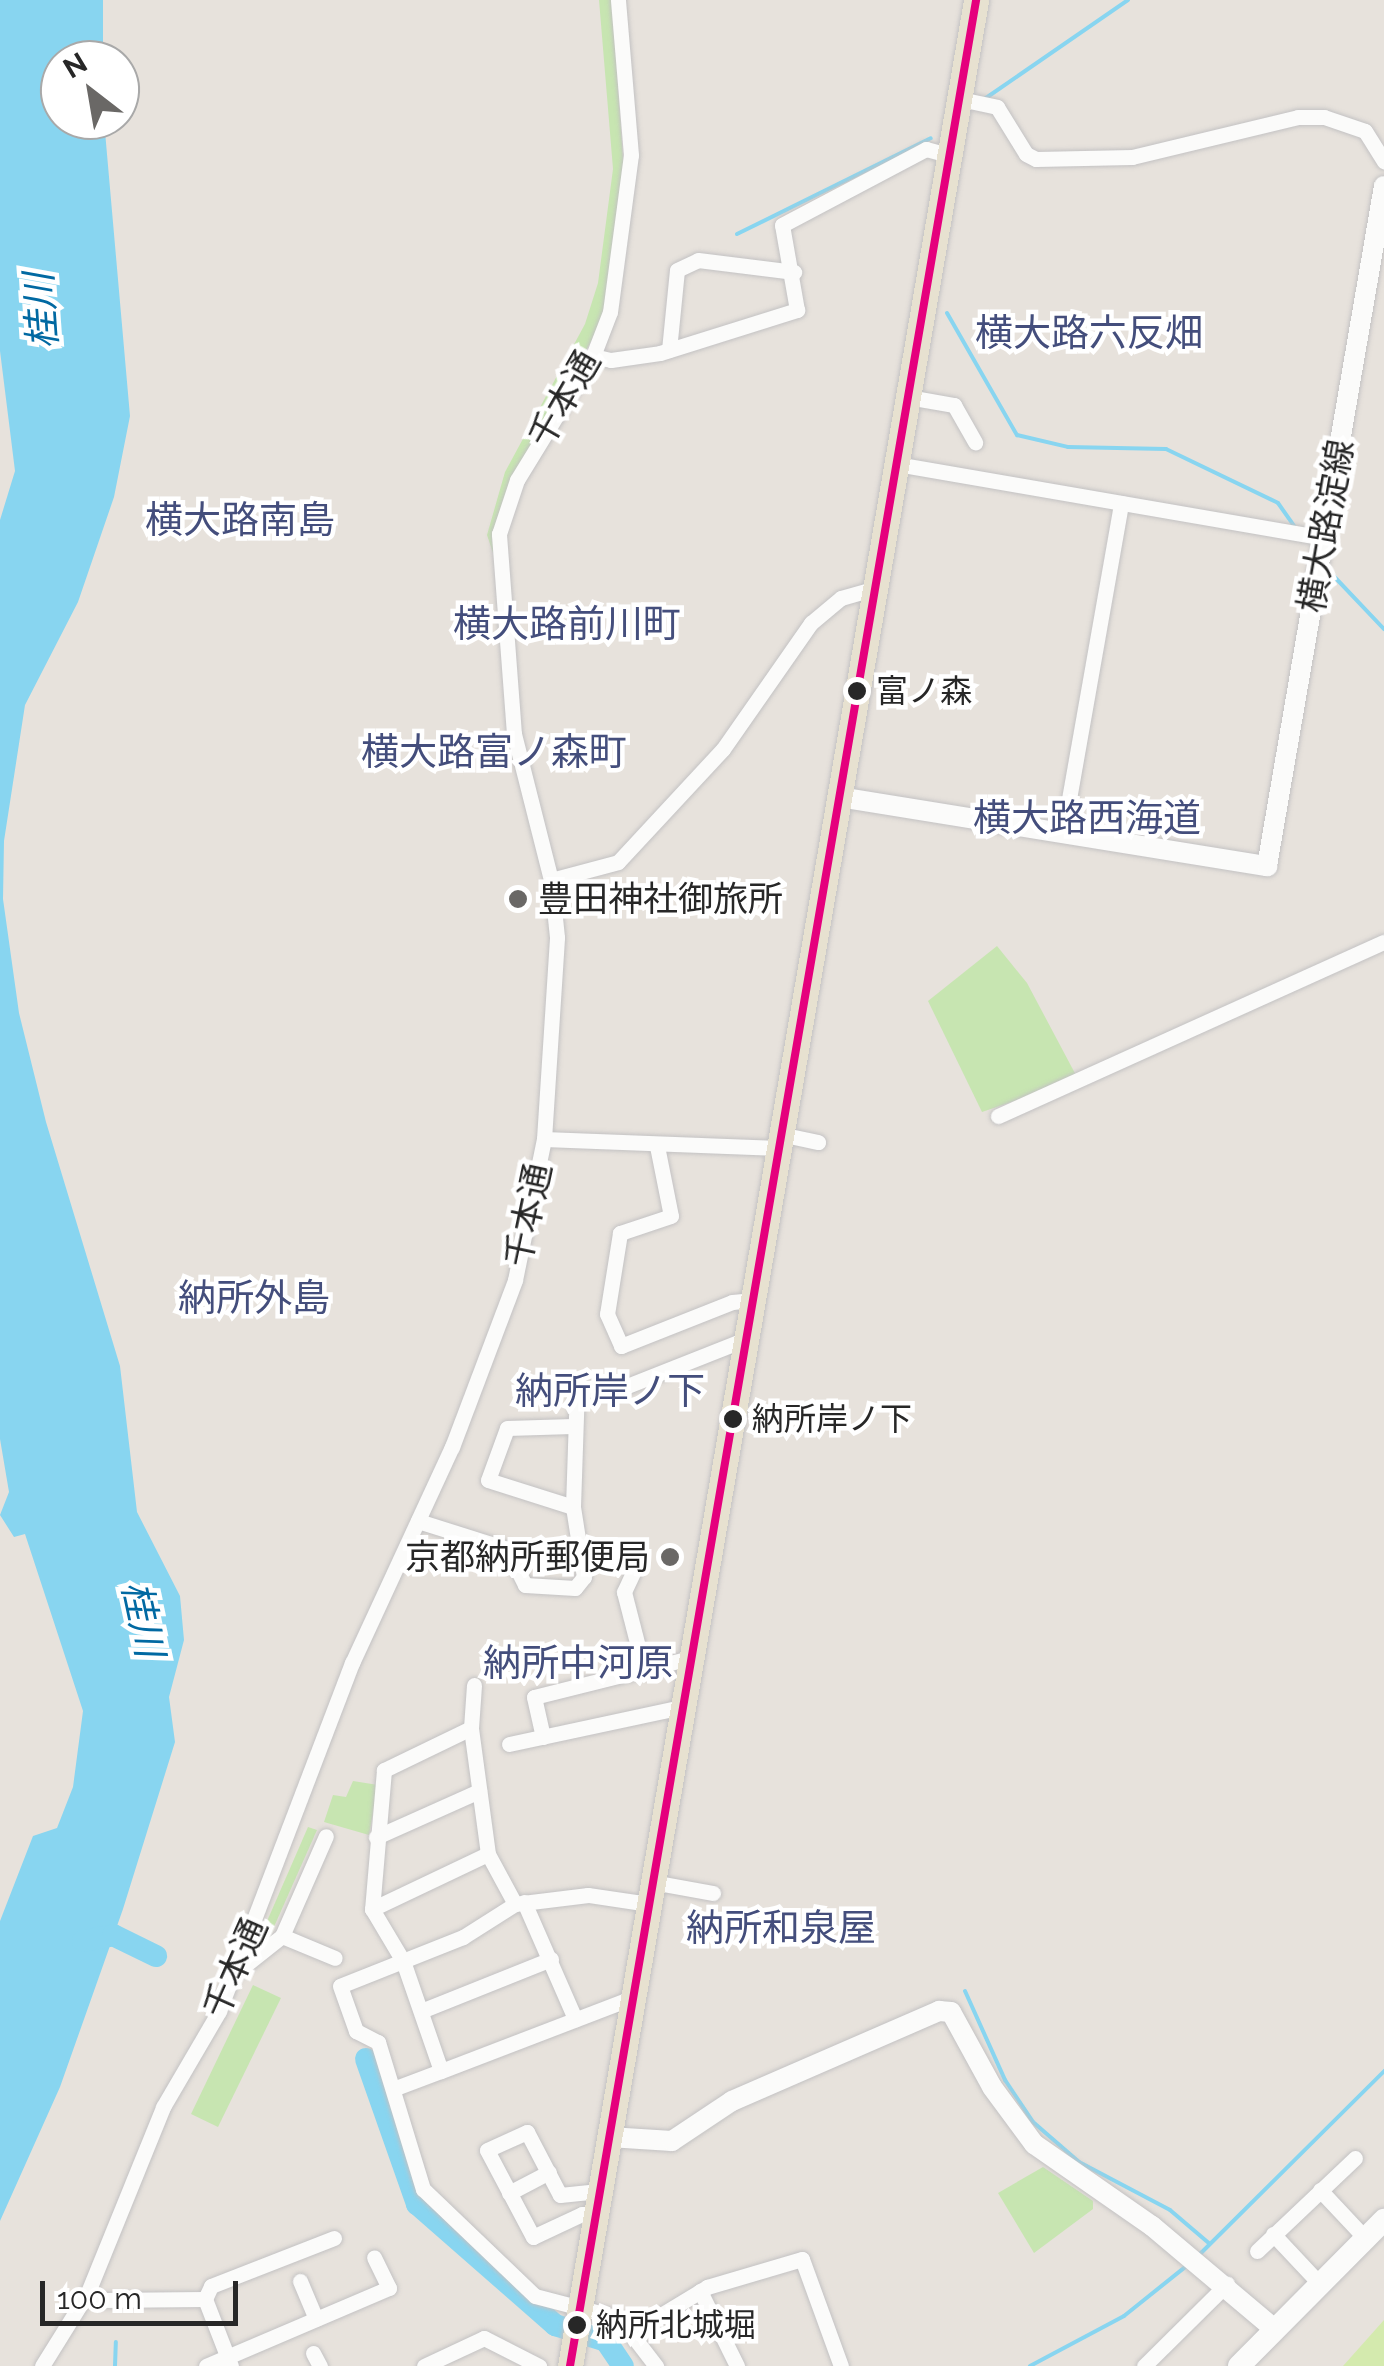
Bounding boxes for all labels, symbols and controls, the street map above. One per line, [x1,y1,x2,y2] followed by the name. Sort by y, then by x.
[40,40,140,140] north arrow
[58,46,93,85] text: N
[16,272,66,350] water label: 桂川
[975,310,1203,356] district label: 横大路六反畑
[520,343,608,455] street label: 千本通
[1290,436,1362,616] street label: 横大路淀線
[145,497,335,543] district label: 横大路南島
[453,601,681,647] district label: 横大路前川町
[876,672,972,710] place label: 富ノ森
[847,681,867,701] marker: 富ノ森
[361,729,627,775] district label: 横大路富ノ森町
[973,795,1201,841] district label: 横大路西海道
[538,878,783,920] place label: 豊田神社御旅所
[507,888,529,910] marker: 豊田神社御旅所
[497,1159,559,1271] street label: 千本通
[178,1275,330,1321] district label: 納所外島
[515,1368,705,1414] district label: 納所岸ノ下
[752,1400,912,1438] place label: 納所岸ノ下
[723,1409,743,1429] marker: 納所岸ノ下
[405,1536,650,1578] place label: 京都納所郵便局
[659,1546,681,1568] marker: 京都納所郵便局
[113,1577,173,1661] water label: 桂川
[483,1640,673,1686] district label: 納所中河原
[686,1905,876,1951] district label: 納所和泉屋
[194,1911,276,2025] street label: 千本通
[45,2261,242,2323] scale bar
[57,2281,142,2316] text: 100 m
[596,2306,756,2344] place label: 納所北城堀
[567,2315,587,2335] marker: 納所北城堀

